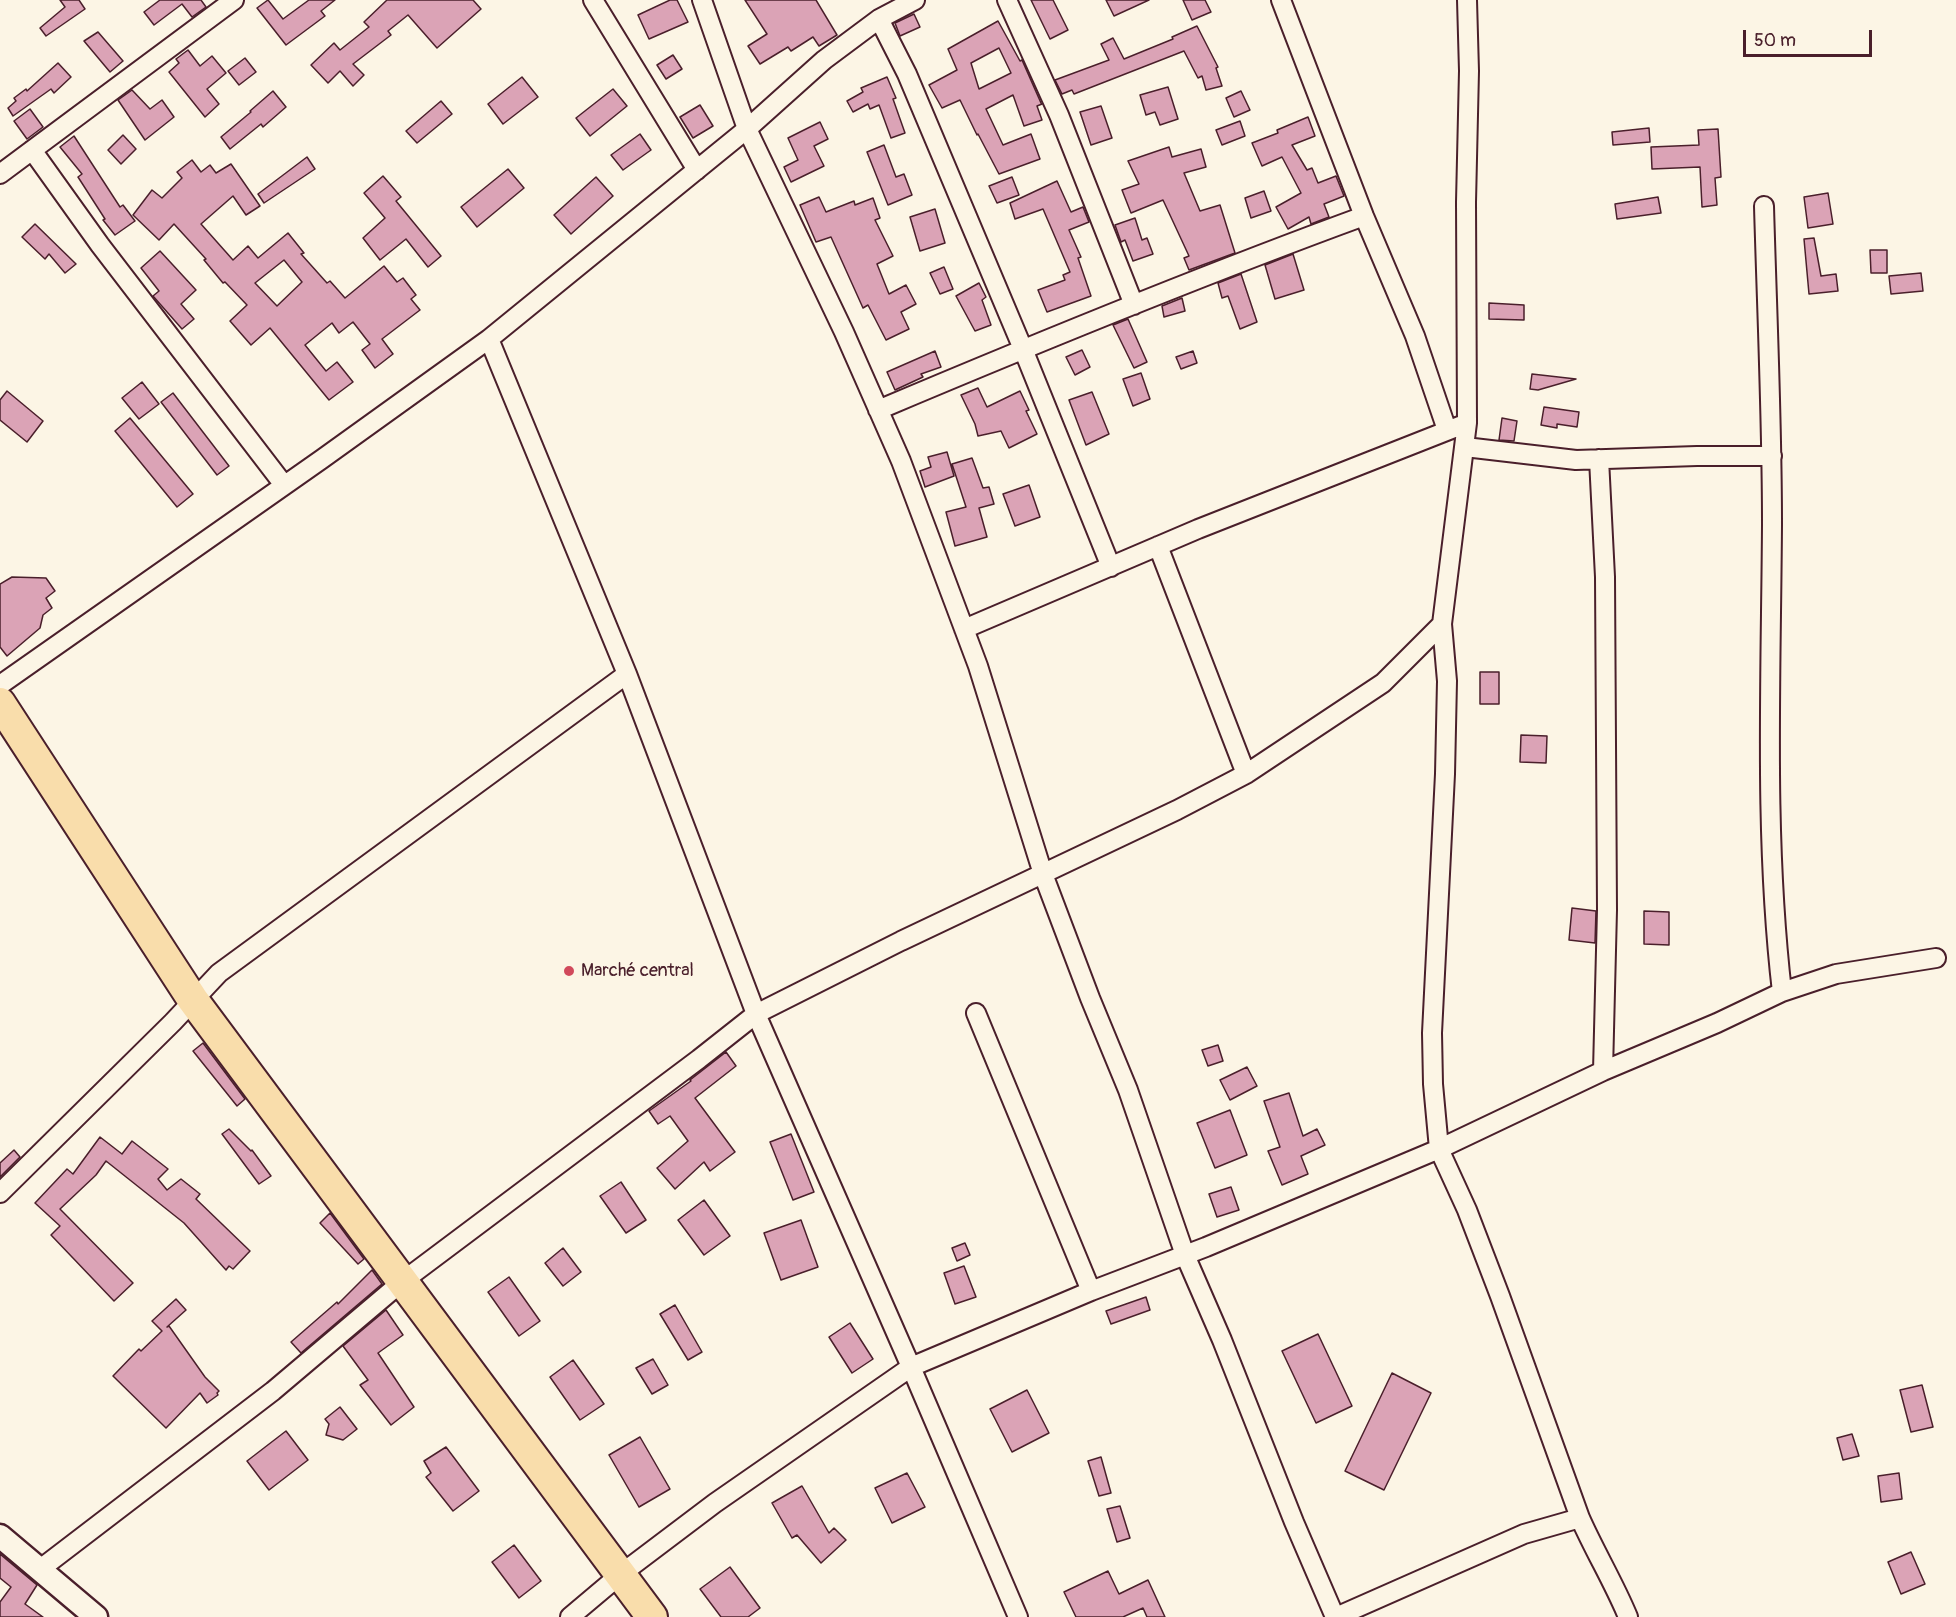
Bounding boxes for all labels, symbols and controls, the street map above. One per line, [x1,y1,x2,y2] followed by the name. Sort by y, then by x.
[1746,18,1875,56] scale bar
[1754,29,1796,52] text: 50 m
[581,960,694,982] place label: Marché central
[562,964,576,978] marker: Marché central

